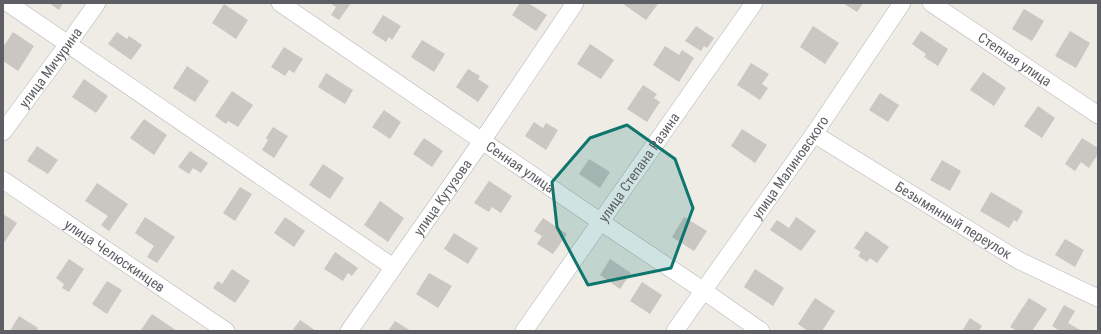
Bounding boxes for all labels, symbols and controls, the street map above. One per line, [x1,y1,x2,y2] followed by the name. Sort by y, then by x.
[16,24,85,111] street label: улица Мичурина
[975,29,1055,90] street label: Степная улица
[595,110,683,225] street label: улица Степана Разина
[749,113,832,222] street label: улица Малиновского
[483,138,558,196] street label: Сенная улица
[410,156,475,239] street label: улица Кутузова
[892,178,1015,262] street label: Безымянный переулок
[62,216,168,295] street label: улица Челюскинцев

